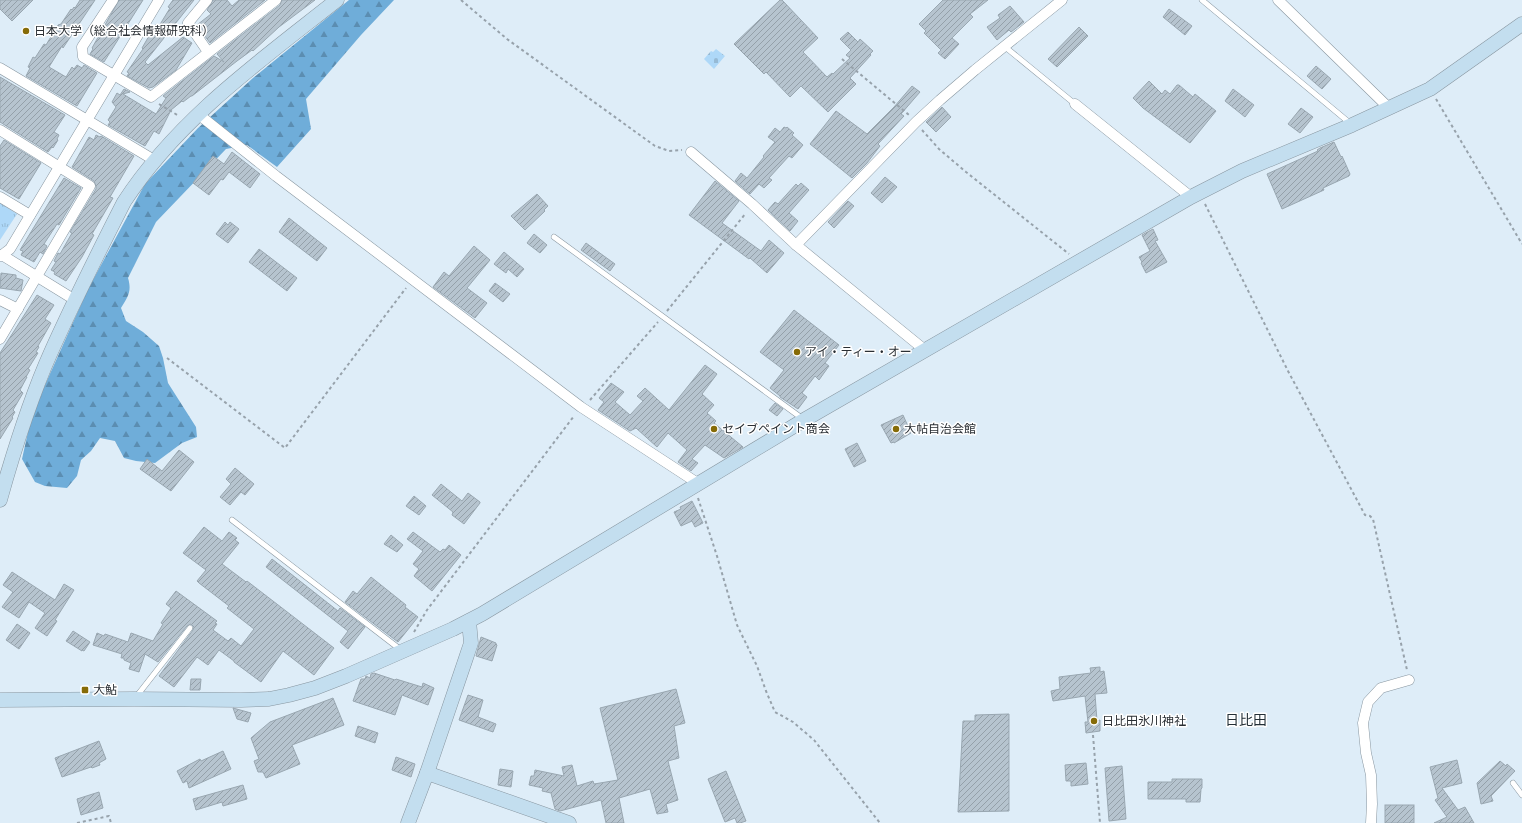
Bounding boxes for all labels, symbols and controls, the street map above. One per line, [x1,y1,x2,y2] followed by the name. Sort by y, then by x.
[34,24,214,38] place label: 日本大学（総合社会情報研究科）
[21,26,31,36] marker: 日本大学（総合社会情報研究科）
[805,345,912,359] place label: アイ・ティー・オー
[792,347,802,357] marker: アイ・ティー・オー
[722,422,830,436] place label: セイブペイント商会
[904,422,976,436] place label: 大帖自治会館
[709,424,719,434] marker: セイブペイント商会
[891,424,901,434] marker: 大帖自治会館
[93,683,117,697] place label: 大鮎
[80,685,90,695] marker: 大鮎
[1225,712,1267,729] district label: 日比田
[1102,714,1186,728] place label: 日比田氷川神社
[1089,716,1099,726] marker: 日比田氷川神社

